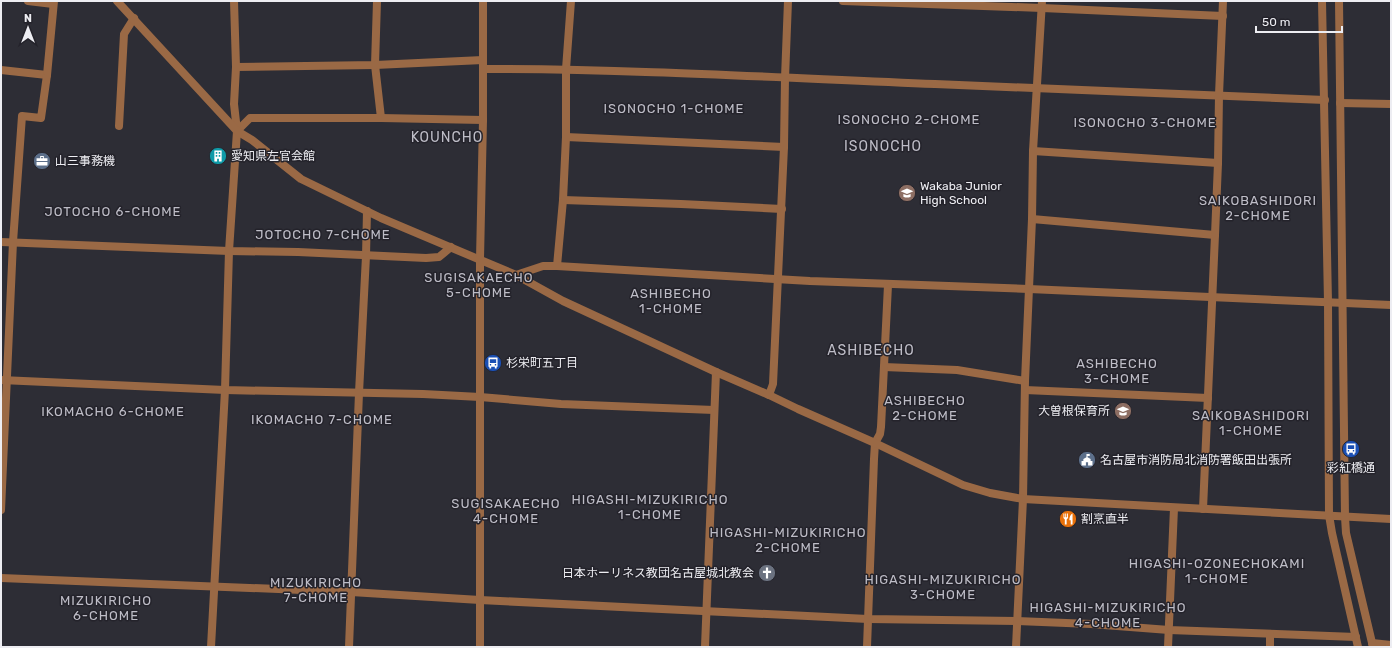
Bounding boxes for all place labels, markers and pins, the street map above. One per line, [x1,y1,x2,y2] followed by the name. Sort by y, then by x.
[208,146,228,166] building icon: 愛知県左官会館
[231,149,315,163] place label: 愛知県左官会館
[32,151,52,171] office icon: 山三事務機
[55,154,115,168] place label: 山三事務機
[920,179,1002,207] place label: Wakaba Junior High School
[897,183,917,203] school or university icon: Wakaba Junior High School
[483,353,503,373] bus stop icon: 杉栄町五丁目
[506,356,578,370] place label: 杉栄町五丁目
[1113,401,1133,421] school or university icon: 大曽根保育所
[1038,404,1110,418] place label: 大曽根保育所
[1341,439,1361,459] bus stop icon: 彩紅橋通
[1077,450,1097,470] public building icon: 名古屋市消防局北消防署飯田出張所
[1100,453,1292,467] place label: 名古屋市消防局北消防署飯田出張所
[1327,461,1375,475] place label: 彩紅橋通
[1058,509,1078,529] restaurant icon: 割烹直半
[1081,512,1129,526] place label: 割烹直半
[757,563,777,583] church icon: 日本ホーリネス教団名古屋城北教会
[562,566,754,580] place label: 日本ホーリネス教団名古屋城北教会

